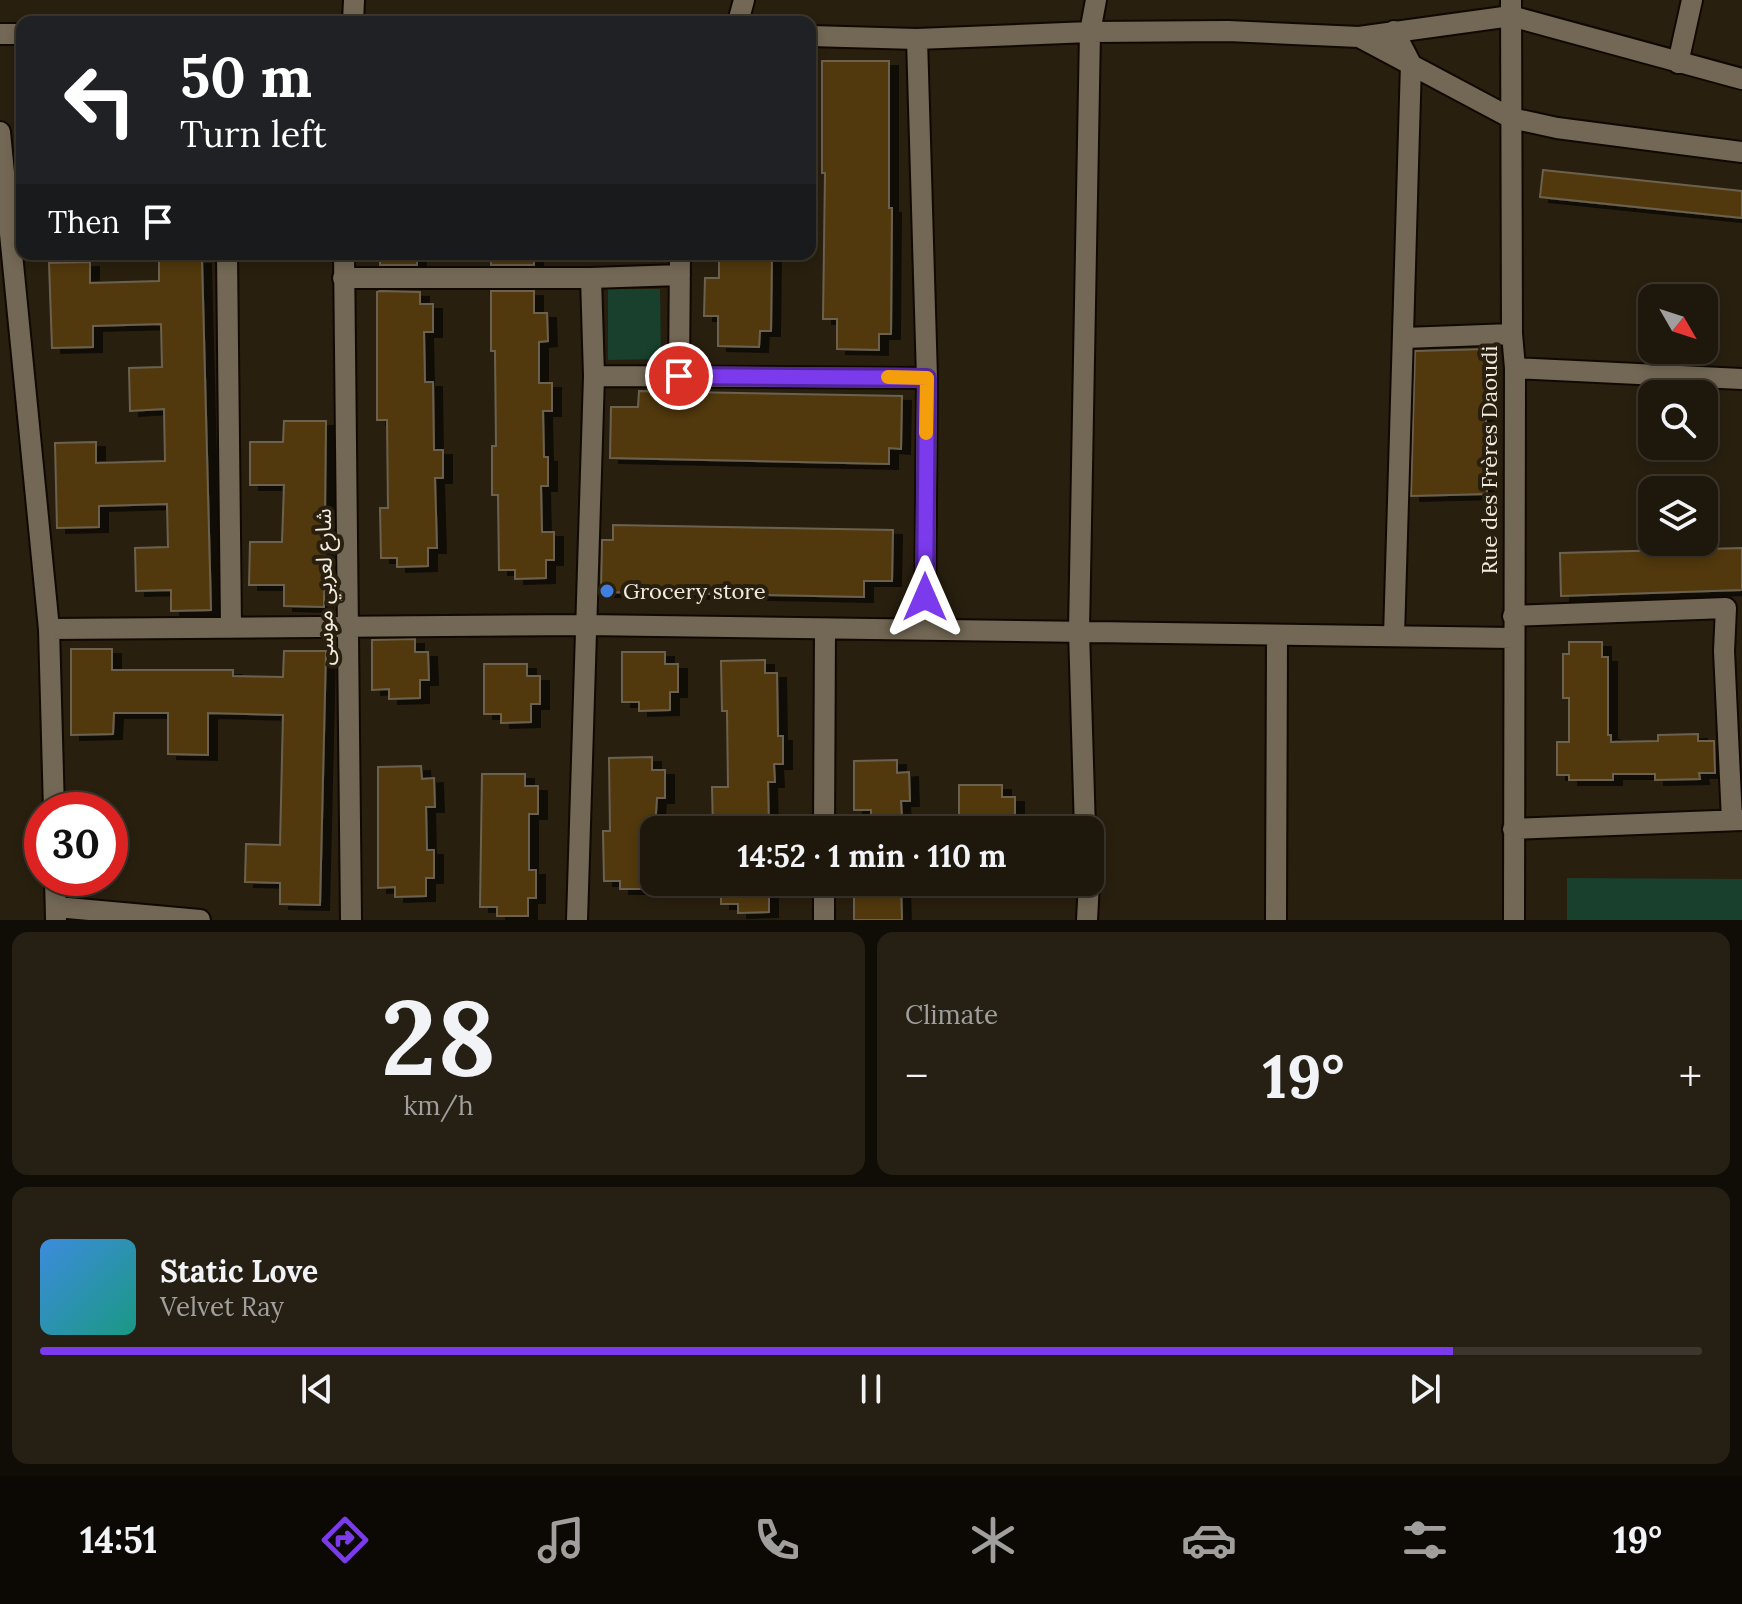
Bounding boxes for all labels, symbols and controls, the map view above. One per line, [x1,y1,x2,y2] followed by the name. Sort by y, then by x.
[180,41,312,112] text: 50 m
[48,48,152,152] icon: left
[180,111,327,157] text: Turn left
[136,200,180,244] icon: arrive
[48,203,120,241] text: Then
[1638,284,1718,364] north arrow
[1638,284,1718,556] map controls
[645,342,713,410] pin
[1475,345,1503,575] street label: Rue des Frères Daoudi
[657,354,701,398] icon: arrive
[1638,380,1718,460] button: search
[1638,476,1718,556] button: layers
[309,508,342,666] street label: شارع لعربي موسى
[883,555,967,639] position arrow
[623,577,766,605] place label: Grocery store
[598,582,616,600] marker: Grocery store
[24,792,128,896] speed limit sign: 30
[738,837,1006,875] text: 14:52 · 1 min · 110 m
[381,970,496,1103] text: 28
[905,998,998,1031] text: Climate
[1263,1038,1344,1114] text: 19°
[905,1048,928,1104] text: −
[1679,1048,1702,1104] text: +
[403,1089,474,1122] text: km/h
[160,1252,318,1290] text: Static Love
[160,1290,284,1323] text: Velvet Ray
[295,1367,339,1411] icon: previous
[849,1367,893,1411] icon: pause
[1403,1367,1447,1411] icon: next
[317,1512,373,1568] icon: directions
[533,1512,589,1568] icon: music
[749,1512,805,1568] icon: phone
[965,1512,1021,1568] icon: climate
[1181,1512,1237,1568] icon: car
[1397,1512,1453,1568] icon: filters
[80,1517,157,1563] text: 14:51
[1613,1517,1662,1563] text: 19°

